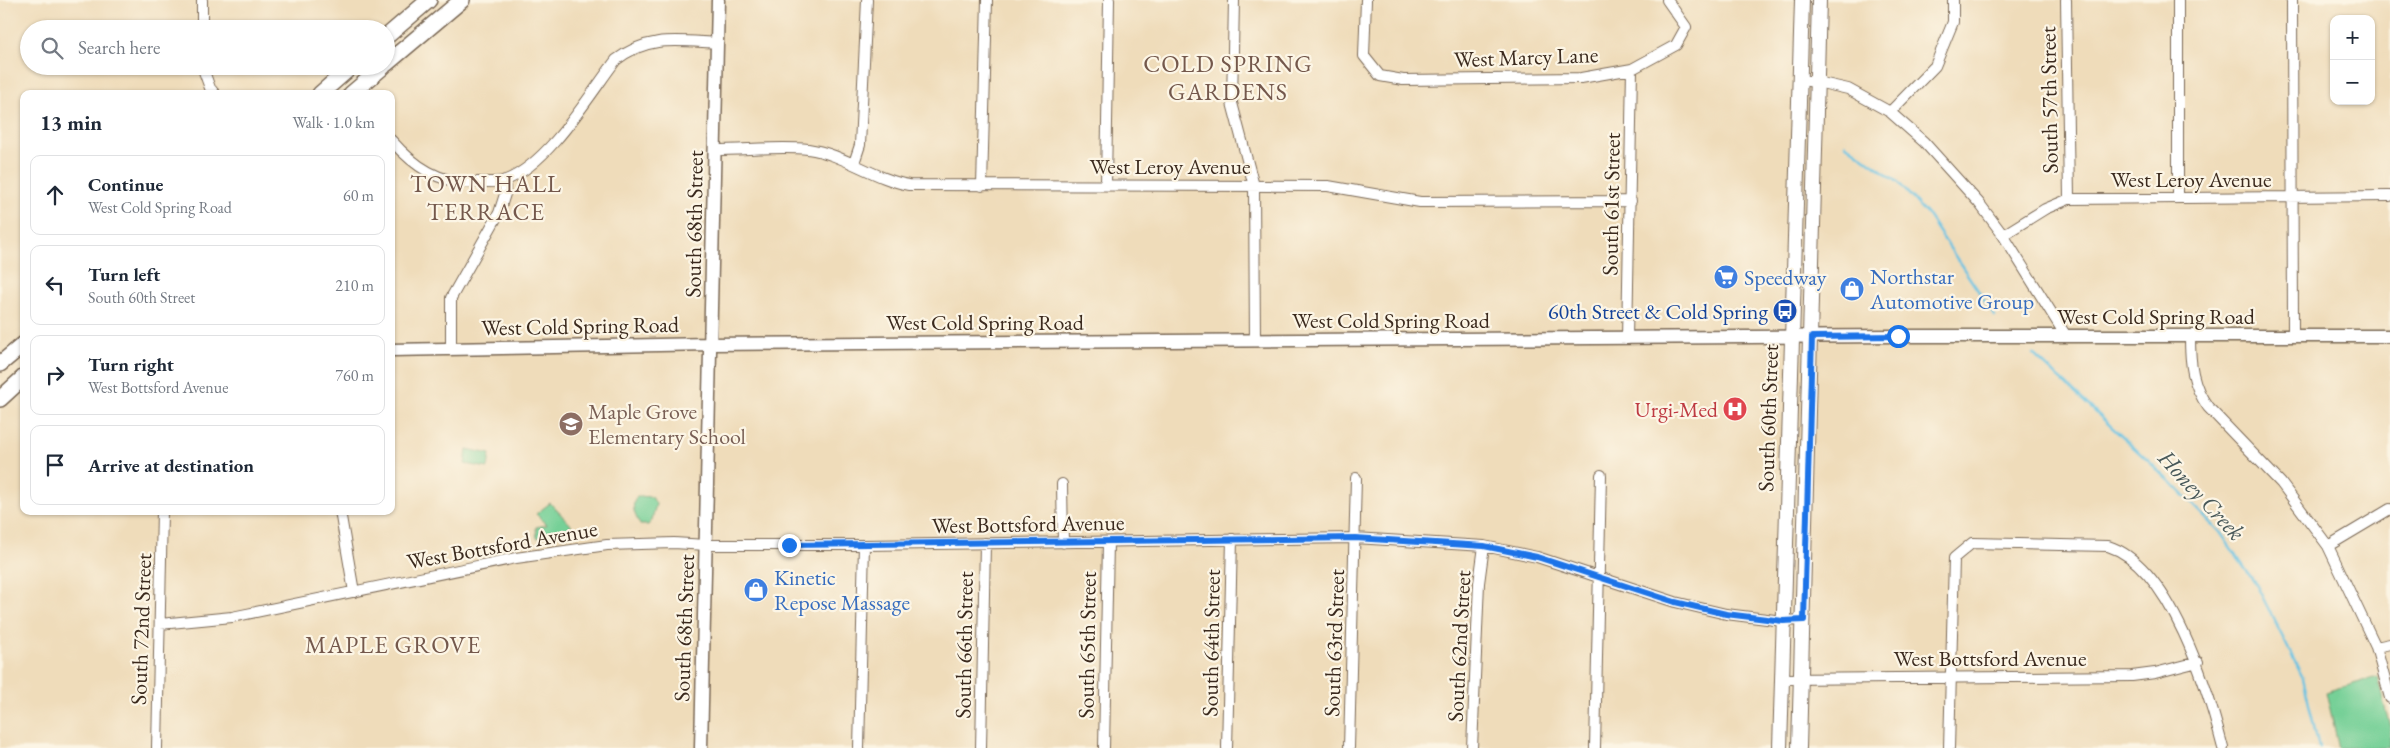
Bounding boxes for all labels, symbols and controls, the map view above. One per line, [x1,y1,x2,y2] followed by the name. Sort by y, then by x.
[2330,15,2375,105] map controls
[2330,15,2375,60] button: +
[20,20,395,75] search box
[2033,26,2065,174] street label: South 57th Street
[38,34,66,62] icon: search
[78,35,160,60] text: Search here
[1453,40,1599,74] street label: West Marcy Lane
[1143,48,1313,107] district label: COLD SPRING GARDENS
[2330,60,2375,105] button: −
[40,109,102,136] text: 13 min
[292,112,375,133] text: Walk · 1.0 km
[1595,132,1627,276] street label: South 61st Street
[678,150,710,298] street label: South 68th Street
[1089,152,1251,181] street label: West Leroy Avenue
[2110,165,2272,194] street label: West Leroy Avenue
[410,168,562,227] district label: TOWN HALL TERRACE
[88,172,163,197] text: Continue
[41,181,69,209] icon: ahead
[343,185,374,206] text: 60 m
[88,197,232,218] text: West Cold Spring Road
[88,262,160,287] text: Turn left
[1869,262,2034,316] place label: Northstar Automotive Group
[1744,263,1827,292] place label: Speedway
[1713,264,1739,290] supermarket icon: Speedway
[41,271,69,299] icon: left
[335,275,374,296] text: 210 m
[1839,276,1865,302] shop icon: Northstar Automotive Group
[88,287,195,308] text: South 60th Street
[1548,297,1768,326] place label: 60th Street & Cold Spring
[1772,298,1798,324] bus stop icon: 60th Street & Cold Spring
[2057,302,2256,331] street label: West Cold Spring Road
[1292,306,1491,335] street label: West Cold Spring Road
[886,308,1085,337] street label: West Cold Spring Road
[481,310,680,342] street label: West Cold Spring Road
[1887,325,1910,348] route start
[1751,344,1785,492] street label: South 60th Street
[88,352,174,377] text: Turn right
[41,361,69,389] icon: right
[335,365,374,386] text: 760 m
[88,377,228,398] text: West Bottsford Avenue
[1635,395,1719,424] place label: Urgi-Med
[1722,396,1748,422] hospital icon: Urgi-Med
[588,397,746,451] place label: Maple Grove Elementary School
[558,411,584,437] school or university icon: Maple Grove Elementary School
[2151,442,2252,547] water label: Honey Creek
[41,451,69,479] icon: arrive
[88,453,254,478] text: Arrive at destination
[931,508,1125,540] street label: West Bottsford Avenue
[404,514,600,576] street label: West Bottsford Avenue
[778,534,801,557] route end
[124,552,158,705] street label: South 72nd Street
[667,554,701,702] street label: South 68th Street
[774,563,910,617] place label: Kinetic Repose Massage
[1195,569,1227,717] street label: South 64th Street
[1317,569,1351,717] street label: South 63rd Street
[1441,569,1477,723] street label: South 62nd Street
[948,571,980,719] street label: South 66th Street
[1071,571,1103,719] street label: South 65th Street
[743,577,769,603] shop icon: Kinetic Repose Massage
[305,629,481,660] district label: MAPLE GROVE
[1893,644,2087,673] street label: West Bottsford Avenue

